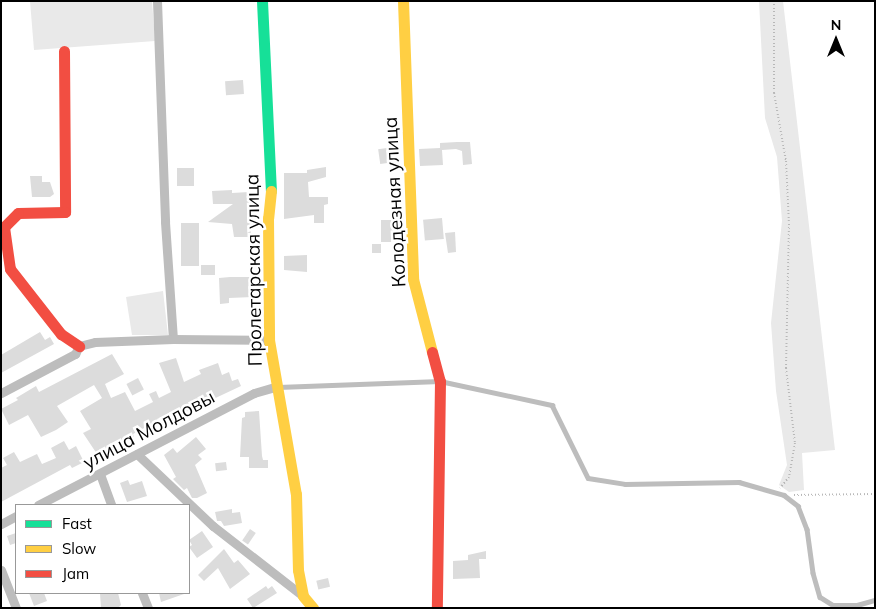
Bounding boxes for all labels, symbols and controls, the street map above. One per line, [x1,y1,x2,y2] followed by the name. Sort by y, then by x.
[811,15,861,65] north arrow
[831,16,841,34] text: N
[379,116,411,288] street label: Колодезная улица
[241,173,267,367] street label: Пролетарская улица
[79,386,219,474] street label: улица Молдовы
[15,504,190,594] legend
[62,514,92,533] text: Fast
[62,539,96,558] text: Slow
[62,564,89,583] text: Jam

